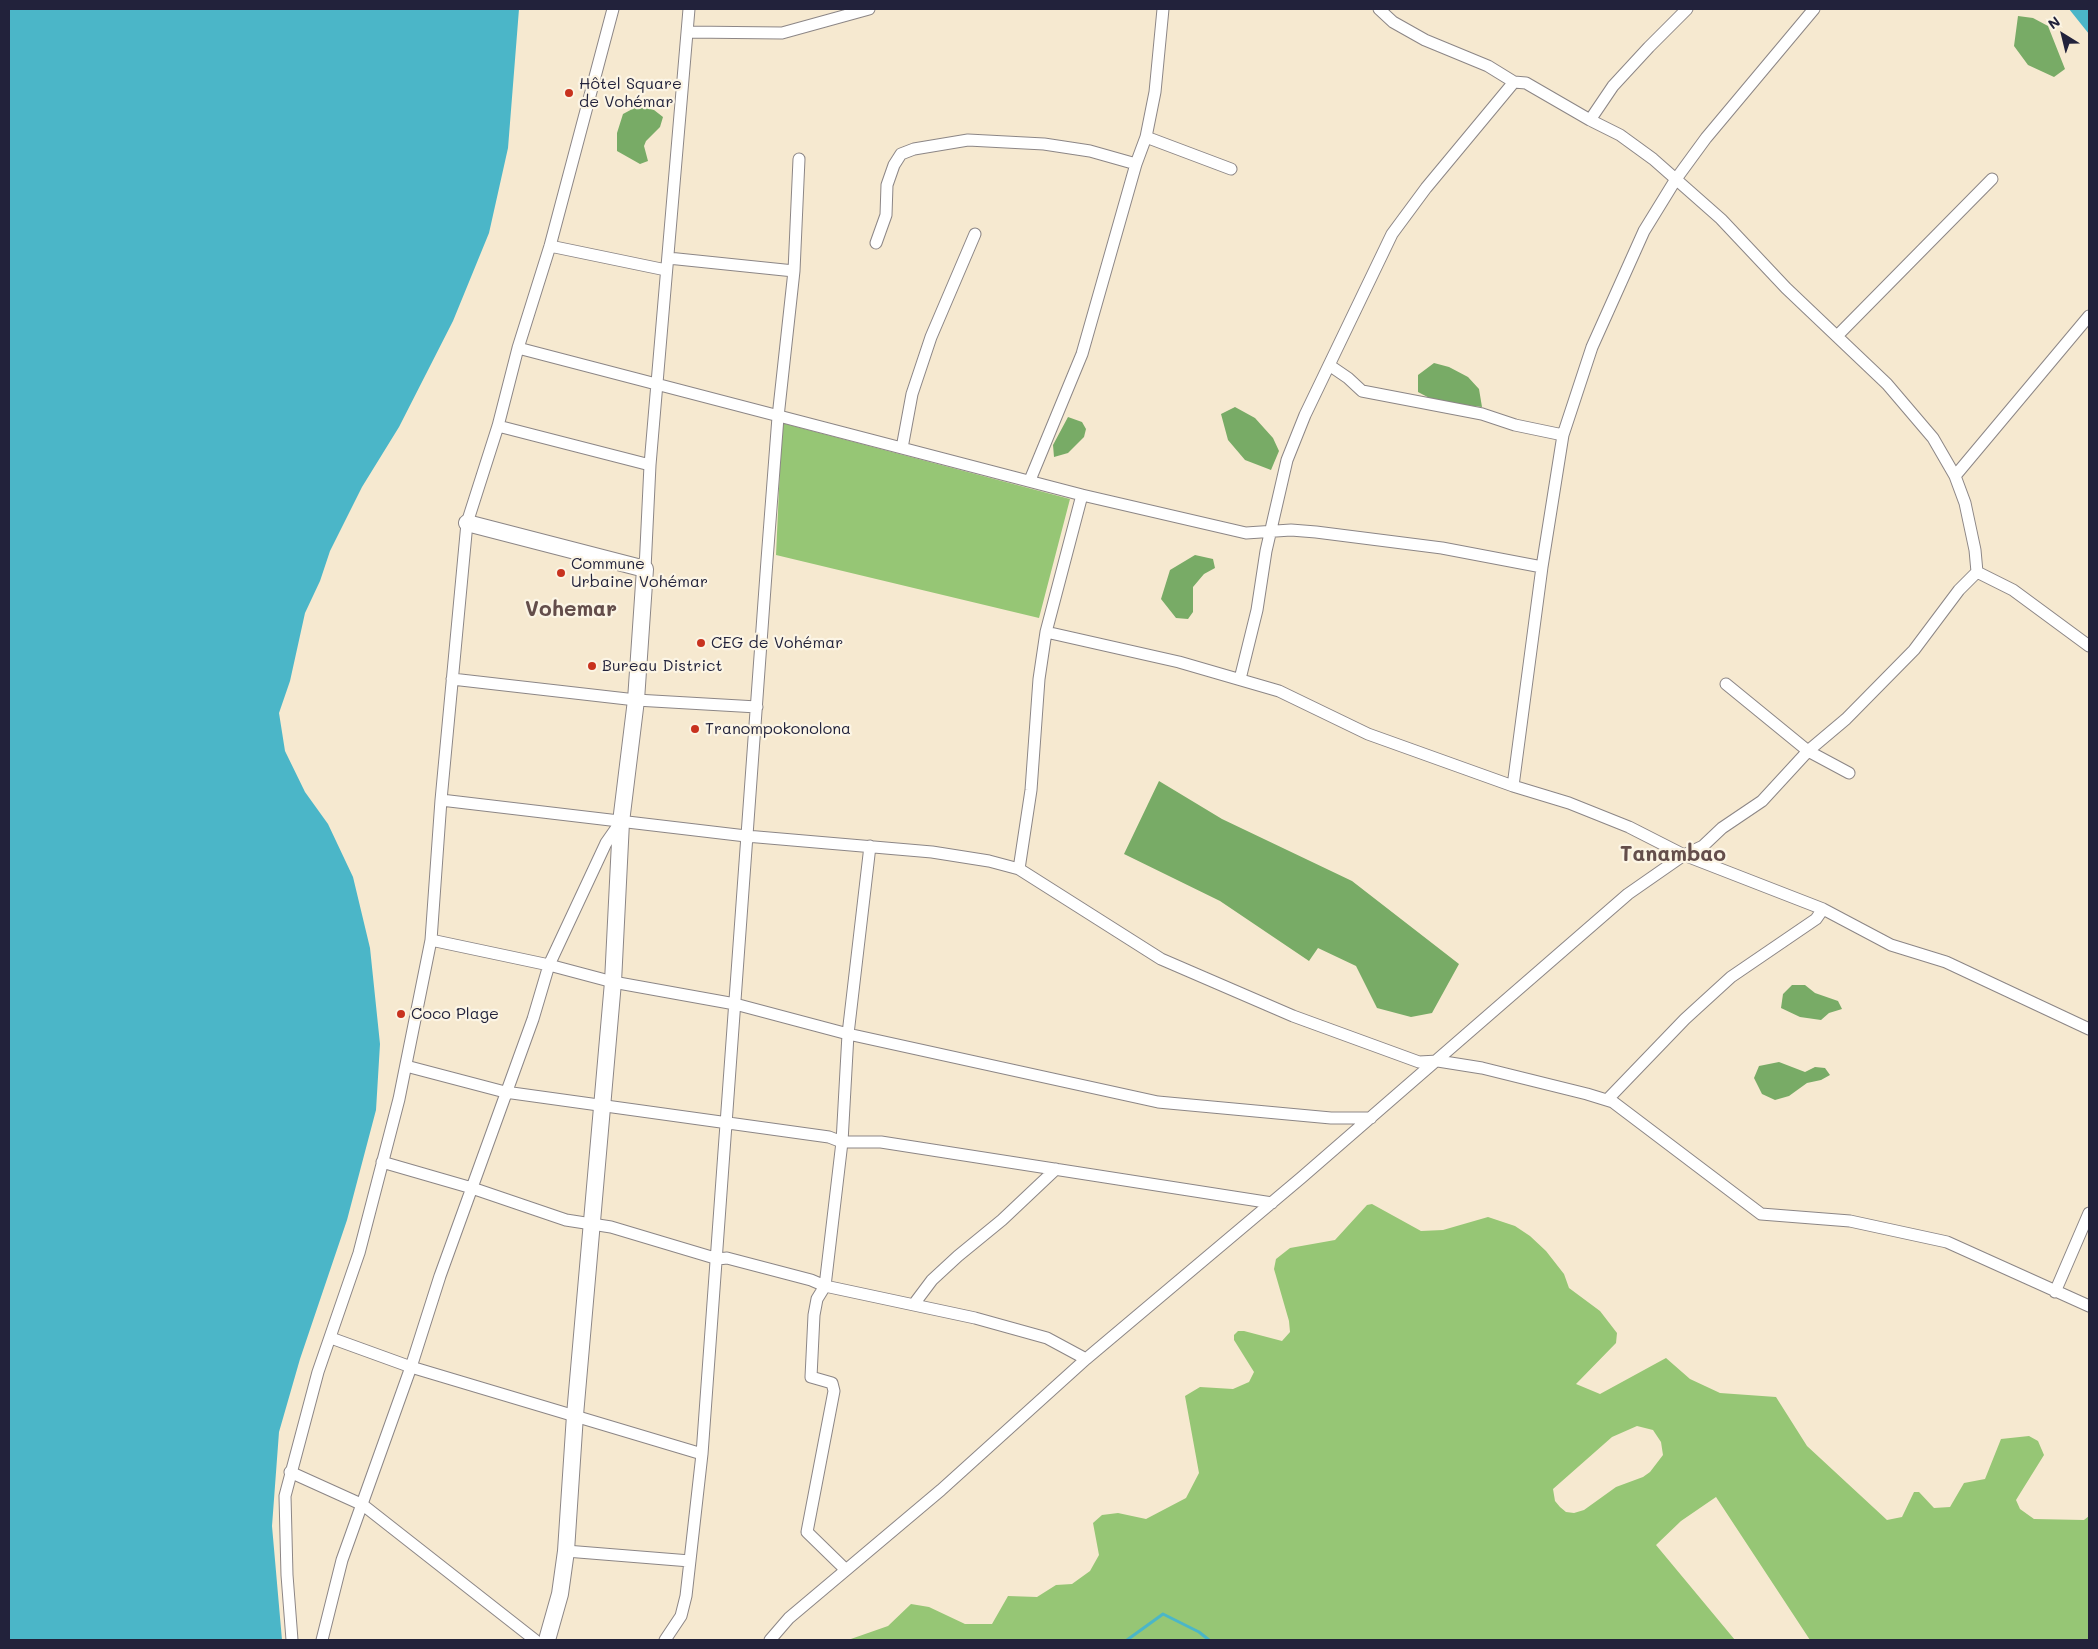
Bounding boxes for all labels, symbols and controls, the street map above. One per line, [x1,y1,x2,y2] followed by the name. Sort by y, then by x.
[2038,10,2088,60] north arrow
[2044,12,2064,33] text: N
[579,74,682,112] place label: Hôtel Square de Vohémar
[563,87,575,99] marker: Hôtel Square de Vohémar
[571,554,708,592] place label: Commune Urbaine Vohémar
[555,567,567,579] marker: Commune Urbaine Vohémar
[525,597,617,623] district label: Vohemar
[711,633,843,653] place label: CEG de Vohémar
[695,637,707,649] marker: CEG de Vohémar
[602,656,723,676] place label: Bureau District
[586,660,598,672] marker: Bureau District
[705,719,851,739] place label: Tranompokonolona
[689,723,701,735] marker: Tranompokonolona
[1620,842,1726,868] district label: Tanambao
[411,1004,499,1024] place label: Coco Plage
[395,1008,407,1020] marker: Coco Plage

